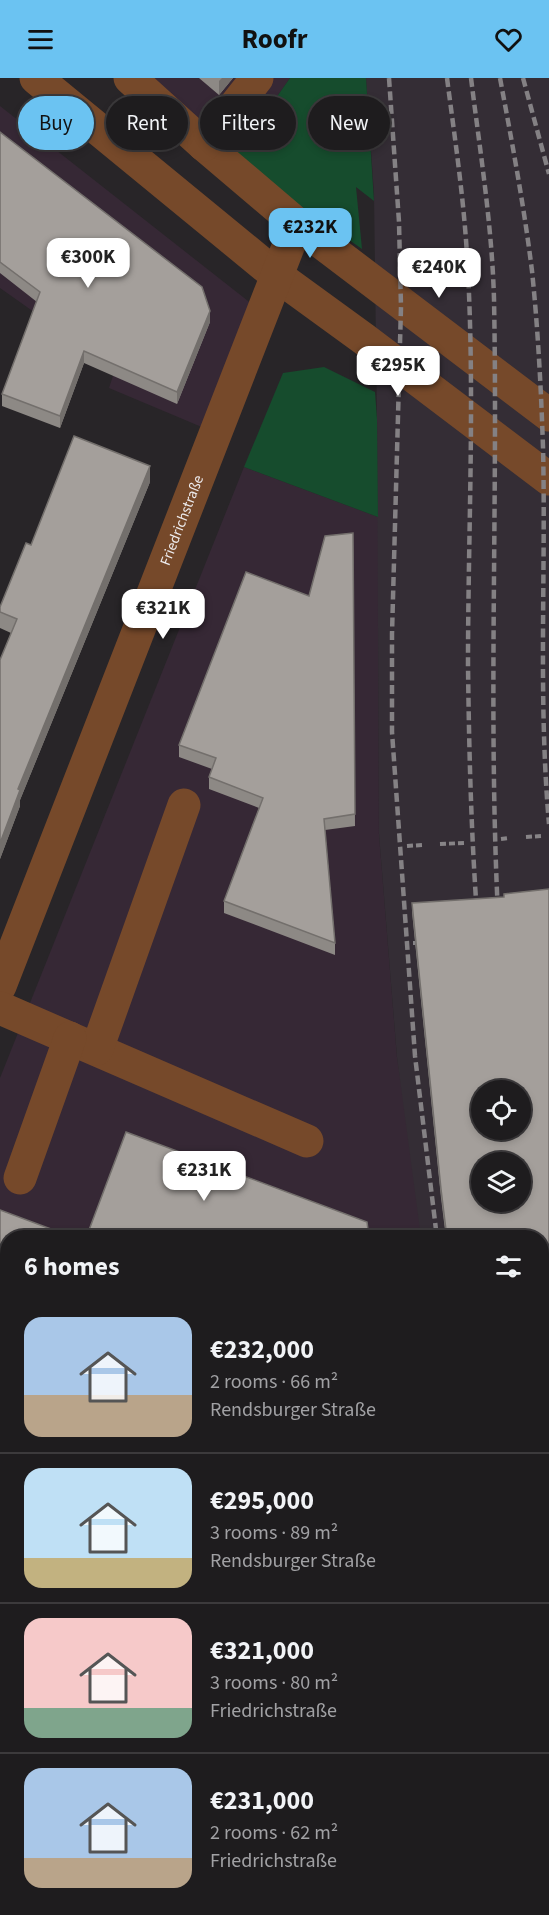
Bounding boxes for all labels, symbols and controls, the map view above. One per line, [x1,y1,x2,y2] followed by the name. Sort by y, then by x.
[241,20,308,59] text: Roofr
[24,23,57,56] icon: menu
[492,23,525,56] icon: heart
[18,96,94,150] chip: Buy
[106,96,188,150] chip: Rent
[200,96,296,150] chip: Filters
[308,96,390,150] chip: New
[268,208,352,259] pin: €232K
[283,213,337,241] text: €232K
[46,238,130,289] pin: €300K
[61,243,115,271] text: €300K
[397,248,481,299] pin: €240K
[412,253,466,281] text: €240K
[356,346,440,397] pin: €295K
[371,351,425,379] text: €295K
[154,472,209,568] street label: Friedrichstraße
[121,589,205,640] pin: €321K
[136,594,190,622] text: €321K
[471,1080,531,1212] map controls
[471,1080,531,1140] button: locate
[162,1151,246,1202] pin: €231K
[471,1152,531,1212] button: layers
[177,1156,231,1184] text: €231K
[24,1248,119,1285] text: 6 homes
[492,1250,525,1283] icon: filters
[210,1331,314,1368] text: €232,000
[72,1341,144,1413] icon: home
[210,1368,338,1396] text: 2 rooms · 66 m²
[210,1396,376,1424] text: Rendsburger Straße
[210,1482,314,1519] text: €295,000
[72,1492,144,1564] icon: home
[210,1519,338,1547] text: 3 rooms · 89 m²
[210,1547,376,1575] text: Rendsburger Straße
[210,1632,314,1669] text: €321,000
[72,1642,144,1714] icon: home
[210,1669,338,1697] text: 3 rooms · 80 m²
[210,1697,337,1725] text: Friedrichstraße
[210,1782,314,1819] text: €231,000
[72,1792,144,1864] icon: home
[210,1819,338,1847] text: 2 rooms · 62 m²
[210,1847,337,1875] text: Friedrichstraße

